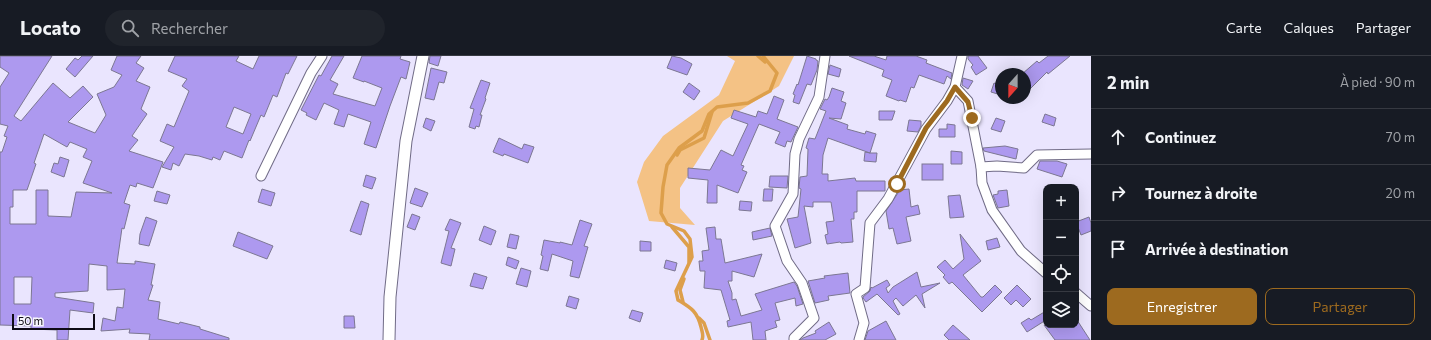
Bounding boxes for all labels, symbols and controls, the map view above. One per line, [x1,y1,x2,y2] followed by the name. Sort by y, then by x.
[105,10,385,46] search box
[20,16,81,39] text: Locato
[119,17,141,39] icon: search
[151,19,228,37] text: Rechercher
[1226,19,1262,36] text: Carte
[1284,19,1334,36] text: Calques
[1356,19,1411,36] text: Partager
[995,68,1031,104] north arrow
[1107,72,1149,93] text: 2 min
[1340,74,1415,90] text: À pied · 90 m
[963,109,981,127] route end
[1107,126,1129,148] icon: ahead
[1145,128,1216,146] text: Continuez
[1386,129,1415,145] text: 70 m
[888,175,906,193] route start
[1107,182,1129,204] icon: right
[1043,184,1079,328] map controls
[1043,184,1079,220] button: +
[1145,184,1257,202] text: Tournez à droite
[1386,185,1415,201] text: 20 m
[1043,220,1079,256] button: −
[1107,238,1129,260] icon: arrive
[1145,240,1288,258] text: Arrivée à destination
[1043,256,1079,292] button: locate
[1107,288,1257,325] button: Enregistrer
[1265,288,1415,325] button: Partager
[1043,292,1079,328] button: layers
[12,312,95,331] scale bar
[18,314,43,327] text: 50 m

